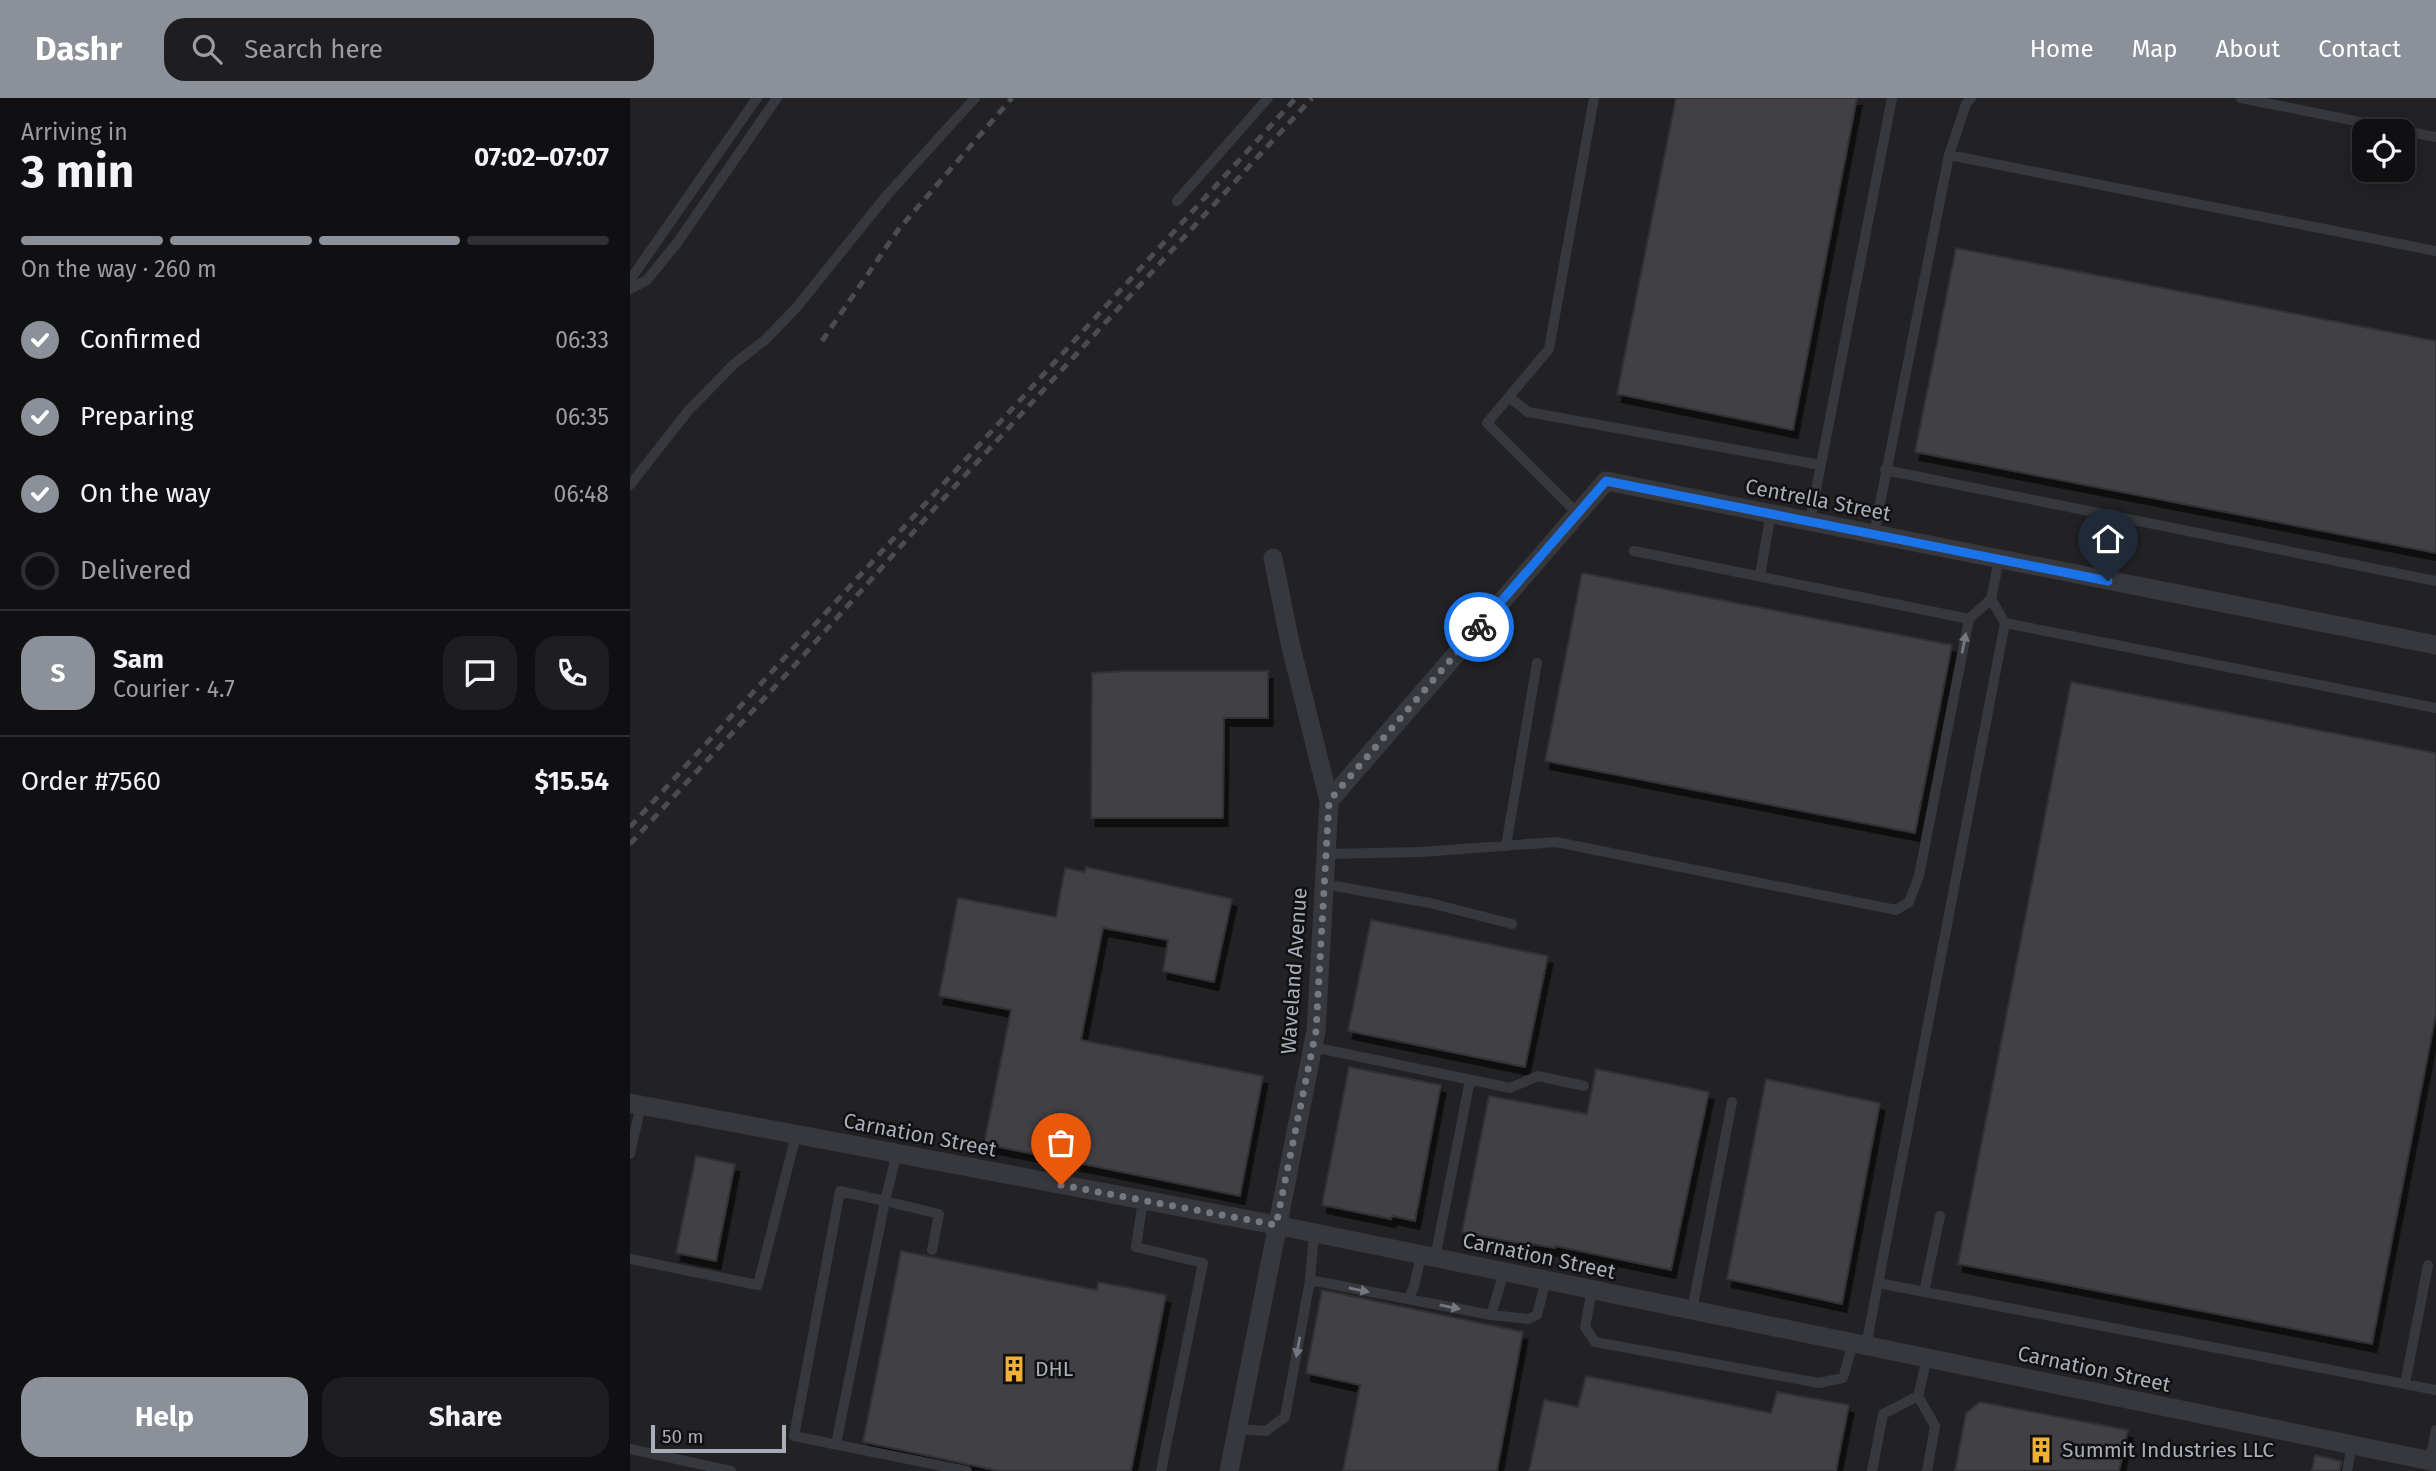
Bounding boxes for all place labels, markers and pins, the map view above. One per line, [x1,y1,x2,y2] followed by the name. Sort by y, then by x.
[2078,509,2138,581] pin
[1031,1113,1091,1185] pin
[999,1354,1029,1384] building icon: DHL
[1035,1356,1074,1382] place label: DHL
[2026,1435,2056,1465] building icon: Summit Industries LLC
[2062,1437,2274,1463] place label: Summit Industries LLC

